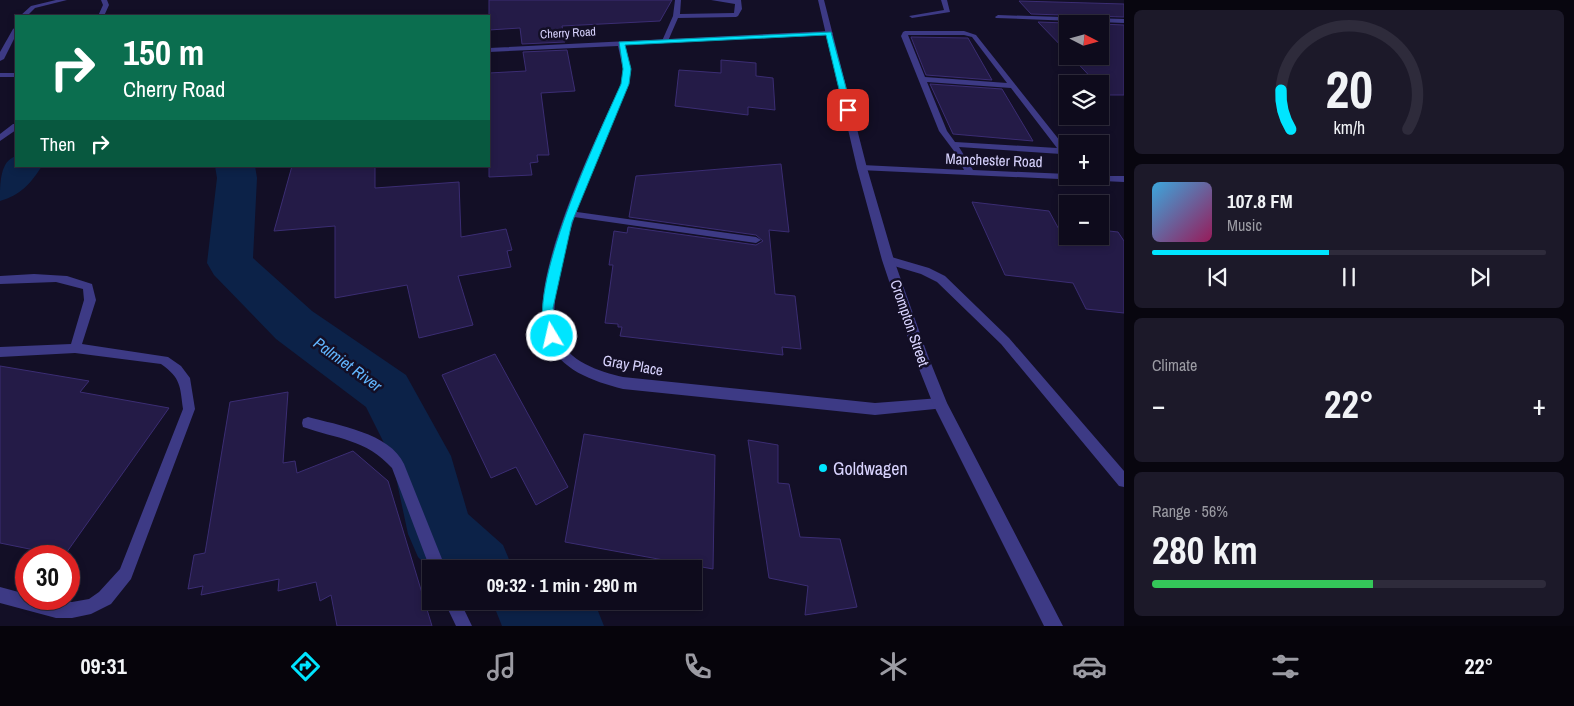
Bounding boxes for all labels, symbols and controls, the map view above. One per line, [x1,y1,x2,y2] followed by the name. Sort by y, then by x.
[1059,15,1109,65] north arrow
[1059,15,1109,245] map controls
[540,24,596,42] street label: Cherry Road
[123,29,204,76] text: 150 m
[40,35,105,100] icon: right
[1325,54,1373,124] text: 20
[123,74,225,104] text: Cherry Road
[1059,75,1109,125] button: layers
[827,89,869,131] pin
[834,96,862,124] icon: arrive
[1333,116,1365,140] text: km/h
[86,130,114,158] icon: right
[40,131,76,157] text: Then
[1059,135,1109,185] button: +
[945,148,1043,172] street label: Manchester Road
[1227,188,1293,214] text: 107.8 FM
[1059,195,1109,245] button: −
[1227,214,1262,236] text: Music
[1204,263,1232,291] icon: previous
[1335,263,1363,291] icon: pause
[1466,263,1494,291] icon: next
[885,277,935,370] street label: Crompton Street
[525,309,577,361] position arrow
[309,332,387,397] water label: Palmiet River
[601,349,665,381] street label: Gray Place
[1152,354,1197,376] text: Climate
[1324,379,1374,430] text: 22°
[1152,386,1165,424] text: −
[1533,386,1546,424] text: +
[833,456,908,481] place label: Goldwagen
[817,462,829,474] marker: Goldwagen
[1152,500,1228,522] text: Range · 56%
[1152,525,1258,576] text: 280 km
[15,545,80,610] speed limit sign: 30
[487,572,637,598] text: 09:32 · 1 min · 290 m
[288,649,323,684] icon: directions
[484,649,519,684] icon: music
[680,649,715,684] icon: phone
[876,649,911,684] icon: climate
[1072,649,1107,684] icon: car
[1268,649,1303,684] icon: filters
[81,651,127,681] text: 09:31
[1464,651,1493,681] text: 22°

